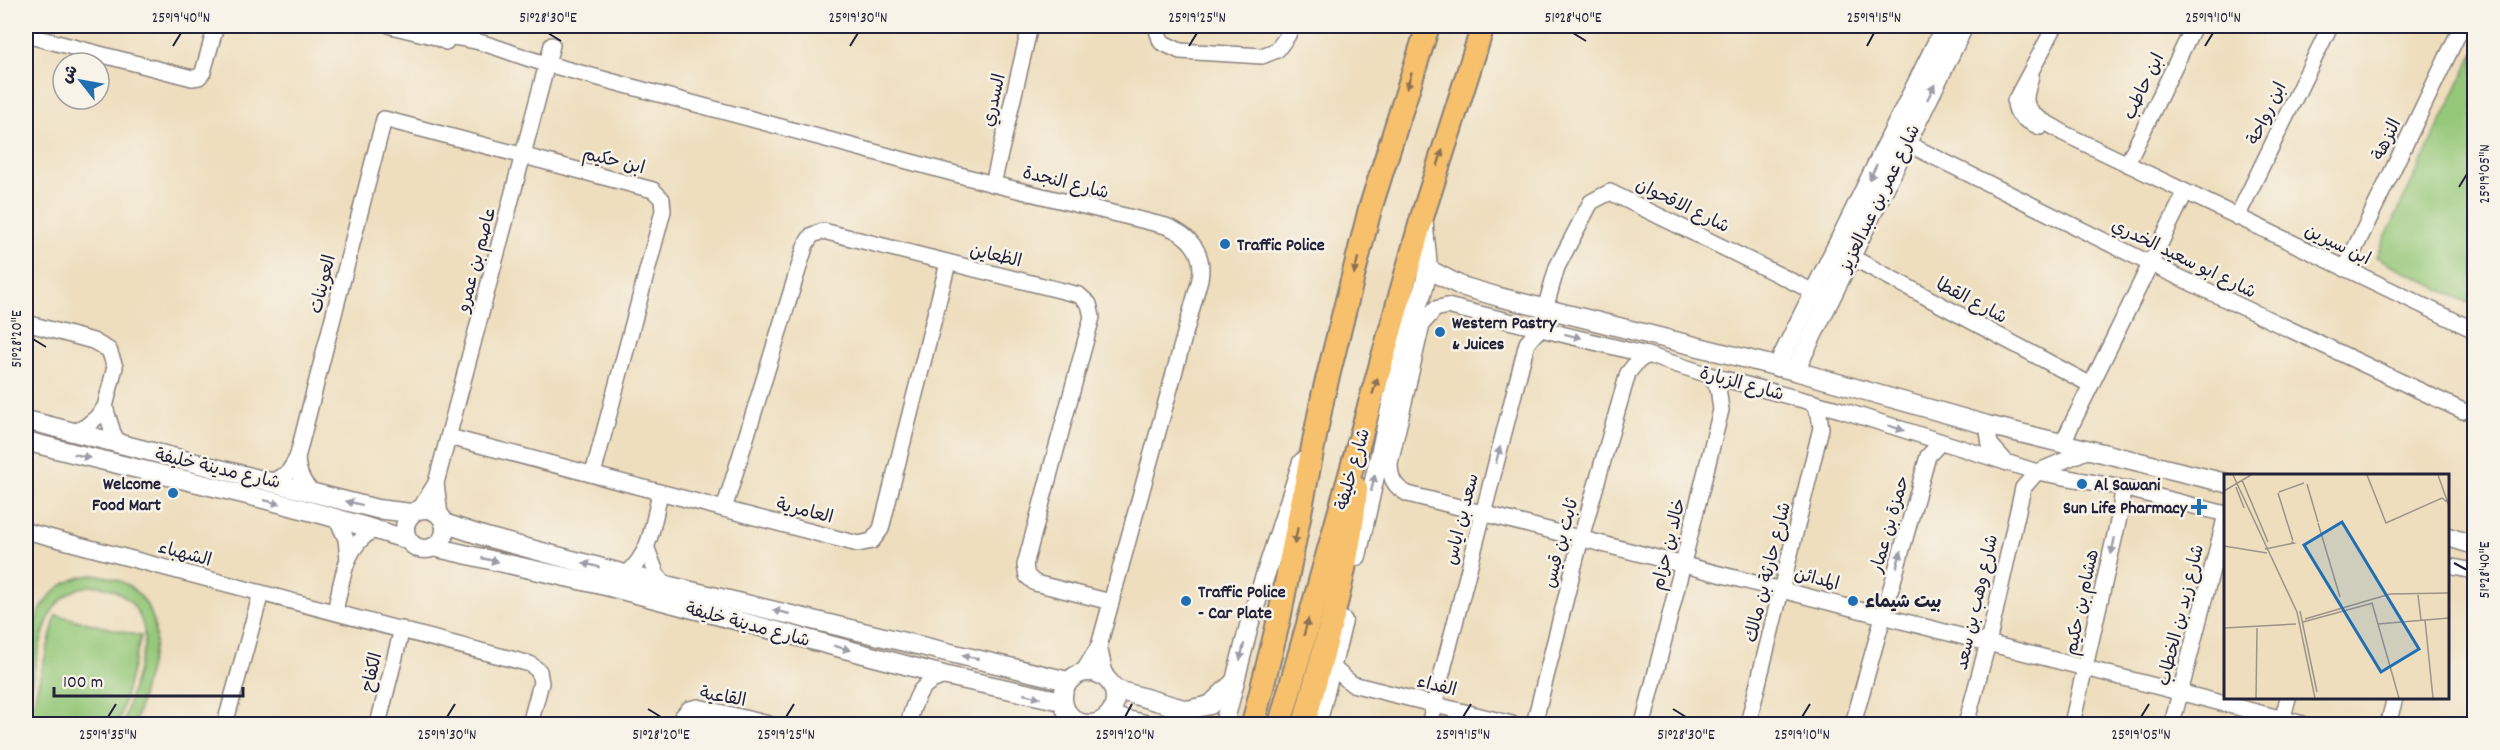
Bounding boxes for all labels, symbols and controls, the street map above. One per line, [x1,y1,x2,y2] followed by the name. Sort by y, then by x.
[152,8,210,30] text: 25°19'40"N
[519,8,577,30] text: 51°28'30"E
[828,8,888,30] text: 25°19'30"N
[1168,8,1226,30] text: 25°19'25"N
[1544,8,1602,30] text: 51°28'40"E
[1847,8,1901,30] text: 25°19'15"N
[2185,8,2241,30] text: 25°19'10"N
[2118,49,2172,125] street label: ابن حاطب
[51,51,111,111] north arrow
[56,61,85,88] text: ش
[977,71,1014,130] street label: السدري
[1404,72,1413,90] one-way arrow
[2242,78,2294,150] street label: ابن رواحة
[1926,84,1936,101] one-way arrow
[2367,115,2409,165] street label: النزهة
[1834,121,1928,279] street label: شارع عمر بن عبدالعزيز
[580,143,647,182] street label: ابن حكيم
[2475,144,2497,204] text: 25°19'05"N
[1436,149,1445,167] one-way arrow
[1020,162,1111,207] street label: شارع النجدة
[1868,164,1877,181] one-way arrow
[1631,174,1733,241] street label: شارع الاقحوان
[452,204,504,317] street label: عاصم بن عمرو
[2106,214,2259,306] street label: شارع ابو سعيد الخدري
[2300,219,2374,273] street label: ابن سيرين
[1237,234,1325,259] place label: Traffic Police
[1218,237,1232,251] marker: Traffic Police
[967,239,1024,276] street label: الظعاين
[305,252,344,317] street label: العوينات
[1350,256,1360,275] one-way arrow
[1931,273,2011,331] street label: شارع القطا
[7,310,29,368] text: 51°28'20"E
[1452,312,1557,358] place label: Western Pastry & Juices
[1433,325,1447,339] marker: Western Pastry & Juices
[1564,332,1582,341] one-way arrow
[1696,362,1786,409] street label: شارع الزبارة
[1371,377,1381,395] one-way arrow
[1887,424,1905,433] one-way arrow
[1331,426,1378,513] street label: شارع خليفة
[152,444,283,497] street label: شارع مدينة خليفة
[1493,446,1503,464] one-way arrow
[73,452,91,461] one-way arrow
[1440,471,1487,568] street label: سعد بن اياس
[92,473,161,519] place label: Welcome Food Mart
[1865,473,1917,577] street label: حمزة بن عمار
[1368,474,1378,493] one-way arrow
[2094,474,2161,499] place label: Al Sawani
[2224,474,2449,699] inset map
[2075,477,2089,491] marker: Al Sawani
[166,486,180,500] marker: Welcome Food Mart
[773,493,835,532] street label: العامرية
[1539,496,1587,591] street label: ثابت بن قيس
[1647,496,1694,593] street label: خالد بن حزام
[262,497,281,507] one-way arrow
[345,497,363,507] one-way arrow
[2063,497,2188,522] place label: Sun Life Pharmacy
[1740,500,1799,645] street label: شارع حارثة بن مالك
[2192,500,2206,514] marker: Sun Life Pharmacy
[1291,527,1300,546] one-way arrow
[1951,532,2006,673] street label: شارع وهب بن سعد
[155,536,214,575] street label: الشهباء
[2108,536,2117,555] one-way arrow
[2475,541,2497,599] text: 51°28'40"E
[2153,542,2212,689] street label: شارع زيد بن الخطاب
[2060,547,2107,658] street label: هشام بن حكيم
[1895,550,1904,568] one-way arrow
[481,556,500,565] one-way arrow
[582,560,600,569] one-way arrow
[1791,563,1842,598] street label: المدائن
[1198,581,1286,627] place label: Traffic Police - Car Plate
[1865,591,1941,616] place label: بيت شيماء
[1179,594,1193,608] marker: Traffic Police - Car Plate
[1846,594,1860,608] marker: بيت شيماء
[682,598,812,655] street label: شارع مدينة خليفة
[771,607,790,617] one-way arrow
[1302,618,1311,636] one-way arrow
[1237,643,1246,661] one-way arrow
[833,644,852,654] one-way arrow
[356,650,390,695] street label: الكفاح
[961,652,980,662] one-way arrow
[54,660,243,698] scale bar
[1414,670,1459,704] street label: الفداء
[63,671,103,696] text: 100 m
[697,682,748,715] street label: القاعية
[1022,692,1041,701] one-way arrow
[79,725,137,747] text: 25°19'35"N
[417,725,477,747] text: 25°19'30"N
[632,725,690,747] text: 51°28'20"E
[757,725,815,747] text: 25°19'25"N
[1096,725,1154,747] text: 25°19'20"N
[1436,725,1490,747] text: 25°19'15"N
[1657,725,1715,747] text: 51°28'30"E
[1774,725,1830,747] text: 25°19'10"N
[2111,725,2171,747] text: 25°19'05"N

